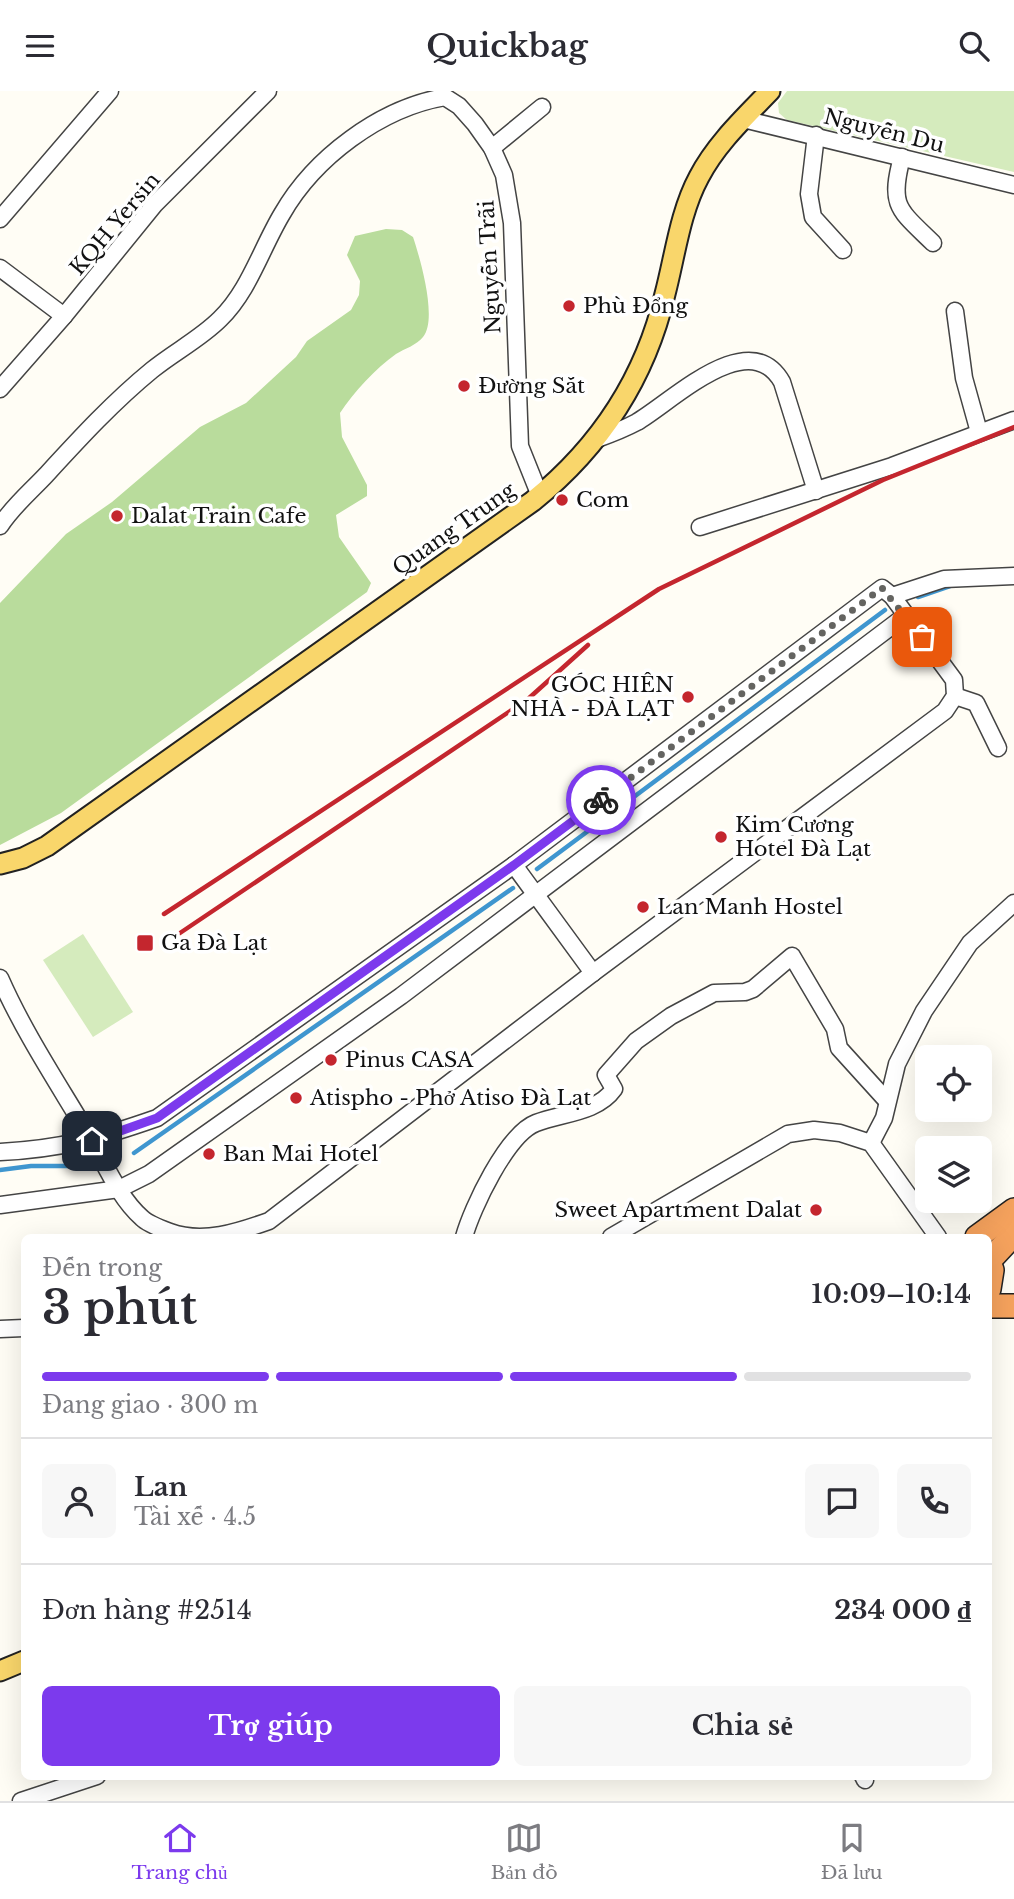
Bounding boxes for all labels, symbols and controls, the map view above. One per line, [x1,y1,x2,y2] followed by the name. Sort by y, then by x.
[426,26,588,66] text: Quickbag
[21,27,59,65] icon: menu
[955,27,993,65] icon: search
[821,103,947,159] street label: Nguyễn Du
[64,167,166,281] street label: KQH Yersin
[474,199,506,335] street label: Nguyễn Trãi
[583,293,688,319] place label: Phù Đổng
[561,298,577,314] marker: Phù Đổng
[478,373,585,399] place label: Đường Sắt
[456,378,472,394] marker: Đường Sắt
[387,477,521,581] street label: Quang Trung
[576,487,630,513] place label: Com
[554,492,570,508] marker: Com
[131,503,306,529] place label: Dalat Train Cafe
[109,508,125,524] marker: Dalat Train Cafe
[892,607,952,667] pin
[903,618,941,656] icon: bag
[511,672,674,722] place label: GÓC HIÊN NHÀ - ĐÀ LẠT
[680,689,696,705] marker: GÓC HIÊN NHÀ - ĐÀ LẠT
[566,765,636,835] courier
[582,781,620,819] icon: bike
[735,812,871,862] place label: Kim Cương Hotel Đà Lạt
[713,829,729,845] marker: Kim Cương Hotel Đà Lạt
[657,894,843,920] place label: Lan Manh Hostel
[635,899,651,915] marker: Lan Manh Hostel
[161,930,267,956] place label: Ga Đà Lạt
[135,933,155,953] marker: Ga Đà Lạt
[915,1045,992,1213] map controls
[915,1045,992,1122] button: locate
[345,1047,474,1073] place label: Pinus CASA
[323,1052,339,1068] marker: Pinus CASA
[309,1085,591,1111] place label: Atispho - Phở Atiso Đà Lạt
[288,1090,304,1106] marker: Atispho - Phở Atiso Đà Lạt
[62,1111,122,1171] pin
[73,1122,111,1160] icon: home
[915,1136,992,1213] button: layers
[223,1141,379,1167] place label: Ban Mai Hotel
[201,1146,217,1162] marker: Ban Mai Hotel
[555,1197,802,1223] place label: Sweet Apartment Dalat
[808,1202,824,1218] marker: Sweet Apartment Dalat
[42,1254,162,1282] text: Đến trong
[811,1278,971,1310] text: 10:09–10:14
[42,1279,197,1336] text: 3 phút
[42,1391,258,1419] text: Đang giao · 300 m
[42,1464,116,1538] button: person
[805,1464,879,1538] button: chat
[897,1464,971,1538] button: phone
[134,1471,187,1503] text: Lan
[134,1503,256,1531] text: Tài xế · 4.5
[42,1594,252,1626] text: Đơn hàng #2514
[834,1594,971,1626] text: 234 000 ₫
[42,1686,500,1766] button: Trợ giúp
[514,1686,971,1766] button: Chia sẻ
[132,1819,228,1884] tab: Trang chủ
[491,1819,558,1884] tab: Bản đồ
[821,1819,882,1884] tab: Đã lưu

